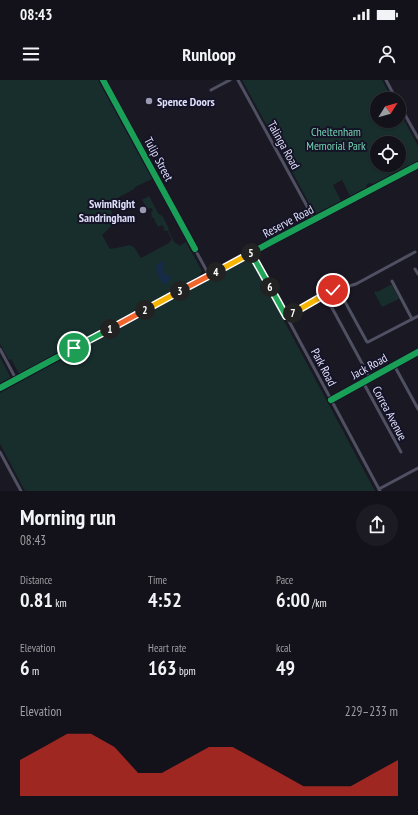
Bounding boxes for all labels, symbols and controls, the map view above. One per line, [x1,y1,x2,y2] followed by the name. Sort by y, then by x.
[20,5,52,24] text: 08:43
[20,43,42,65] icon: menu
[182,43,236,66] text: Runloop
[376,43,398,65] icon: person
[370,92,406,128] north arrow
[370,92,406,172] map controls
[157,94,215,109] place label: Spence Doors
[144,96,154,106] marker: Spence Doors
[265,118,303,172] street label: Talinga Road
[306,124,366,153] park label: Cheltenham Memorial Park
[141,134,177,184] street label: Tulip Street
[370,136,406,172] button: locate
[79,196,136,225] place label: SwimRight Sandringham
[260,201,316,241] street label: Reserve Road
[138,205,148,215] marker: SwimRight Sandringham
[241,243,261,263] pin: 5
[248,246,254,260] text: 5
[206,262,226,282] pin: 4
[213,265,219,279] text: 4
[316,273,350,307] pin
[260,277,280,297] pin: 6
[322,279,344,301] icon: check
[267,280,273,294] text: 6
[170,281,190,301] pin: 3
[177,284,183,298] text: 3
[135,300,155,320] pin: 2
[142,303,148,317] text: 2
[283,303,303,323] pin: 7
[290,306,296,320] text: 7
[100,319,120,339] pin: 1
[107,322,113,336] text: 1
[57,331,91,365] pin
[63,337,85,359] icon: arrive
[308,346,340,388] street label: Park Road
[347,350,390,383] street label: Jack Road
[369,383,411,443] street label: Correa Avenue
[20,503,116,531] text: Morning run
[356,504,398,546] button: share
[20,532,46,549] text: 08:43
[20,573,52,587] text: Distance
[148,573,167,587] text: Time
[276,573,293,587] text: Pace
[20,587,53,613] text: 0.81
[148,587,182,613] text: 4:52
[276,587,310,613] text: 6:00
[53,596,67,610] text: km
[310,596,327,610] text: /km
[20,641,55,655] text: Elevation
[148,641,186,655] text: Heart rate
[276,641,291,655] text: kcal
[20,655,30,681] text: 6
[148,655,177,681] text: 163
[276,655,295,681] text: 49
[30,664,39,678] text: m
[177,664,196,678] text: bpm
[20,703,62,720] text: Elevation
[345,703,398,720] text: 229–233 m

